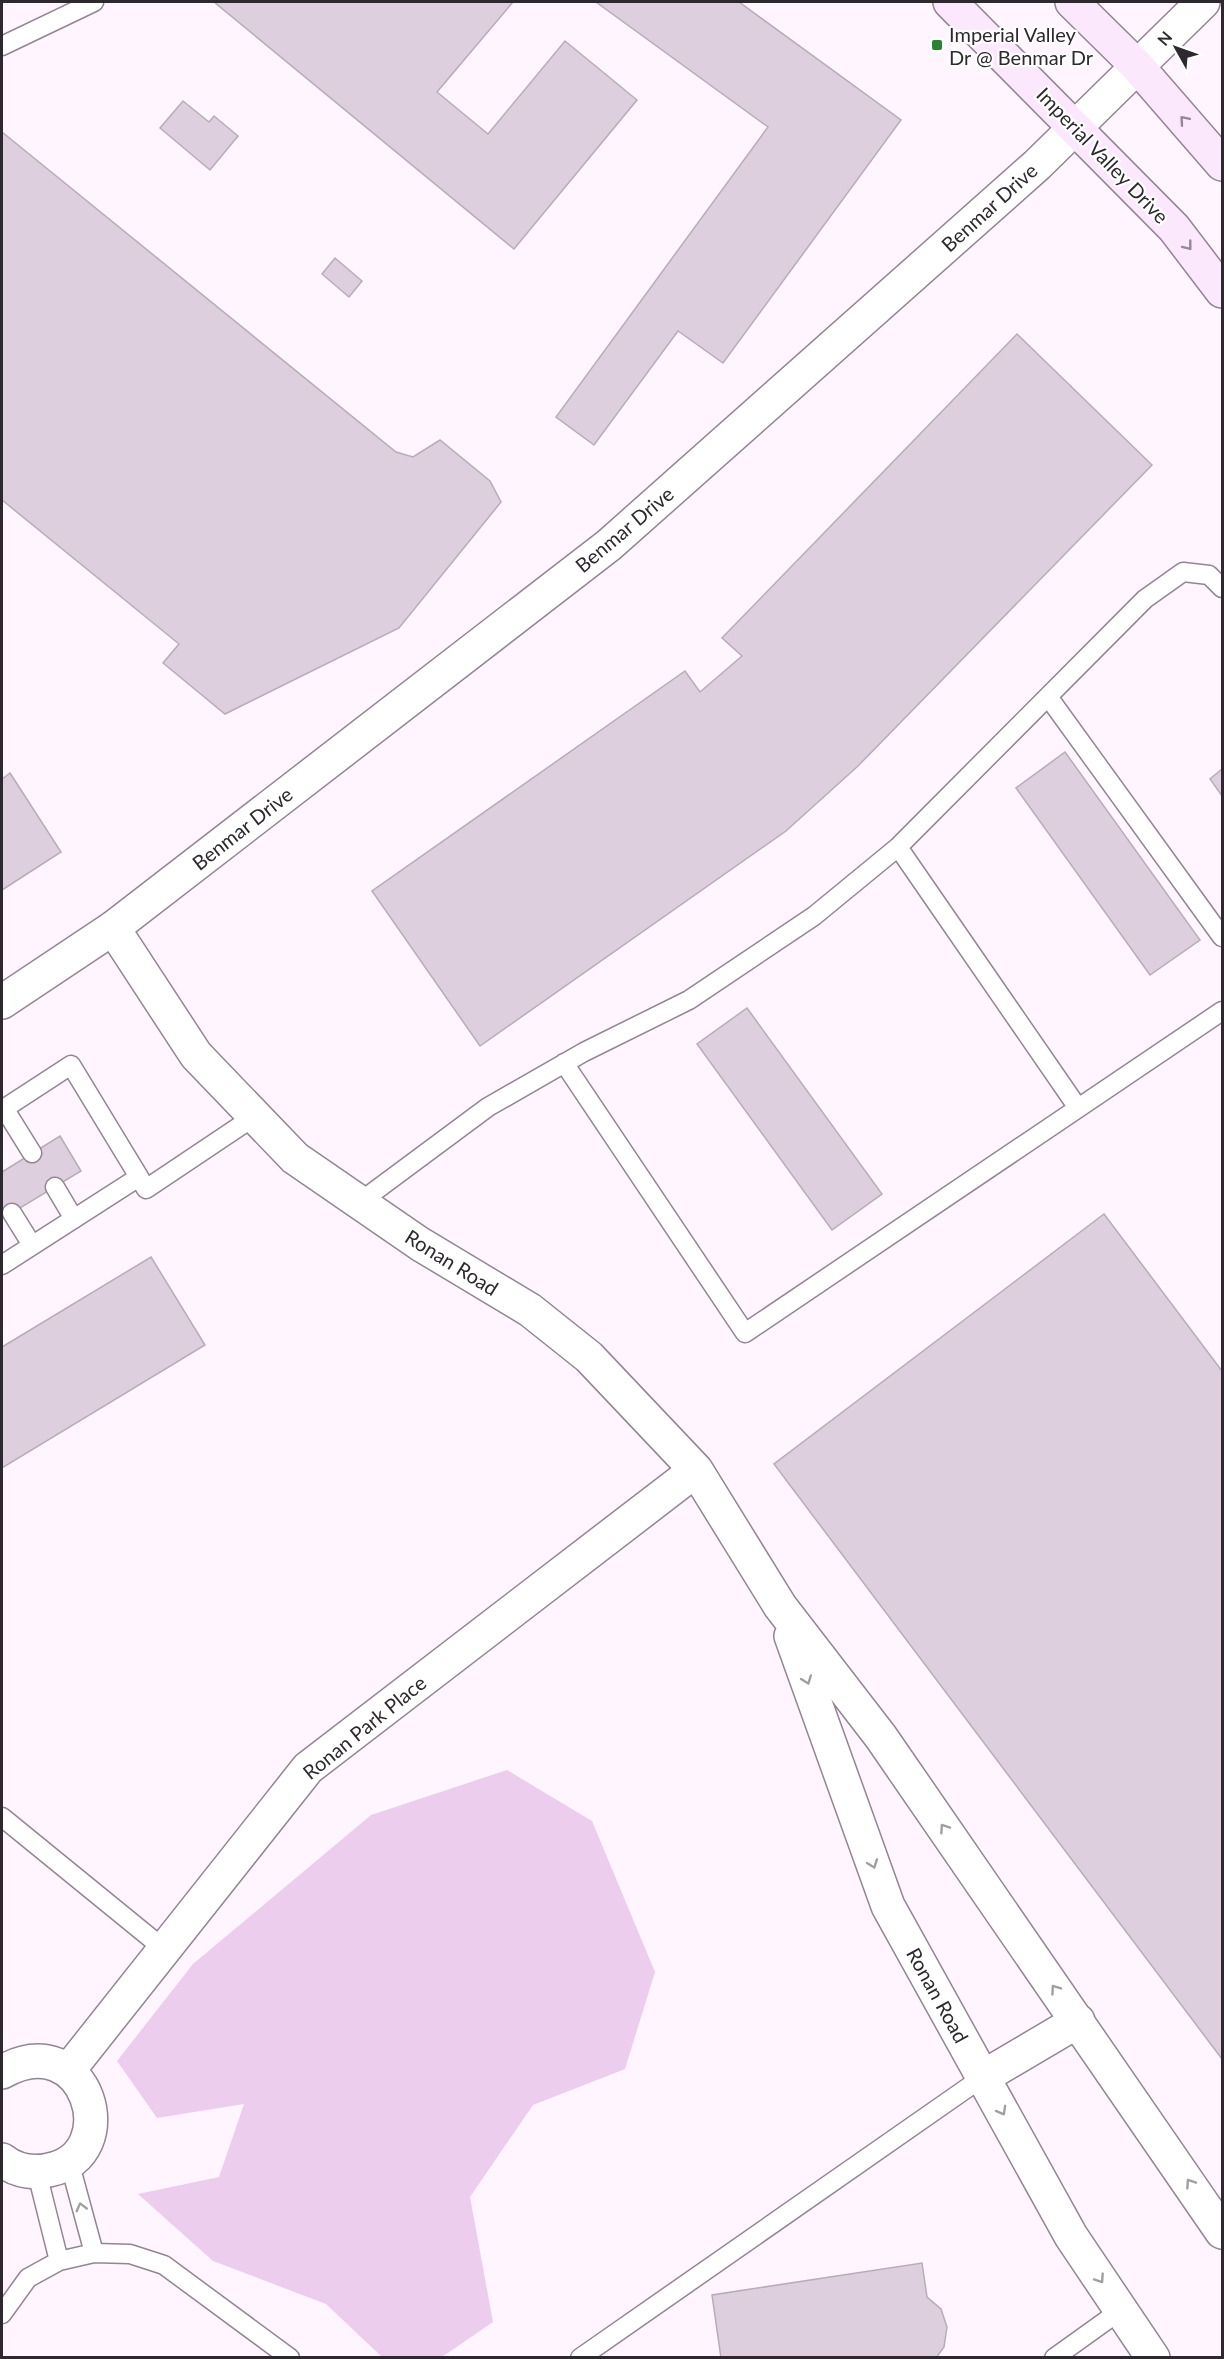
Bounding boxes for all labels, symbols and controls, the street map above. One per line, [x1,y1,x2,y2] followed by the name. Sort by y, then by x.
[1146,18,1206,78] north arrow
[949,22,1094,69] place label: Imperial Valley Dr @ Benmar Dr
[1153,27,1175,49] text: N
[930,38,944,52] marker: Imperial Valley Dr @ Benmar Dr
[1032,82,1174,228] street label: Imperial Valley Drive
[1180,116,1191,127] one-way arrow
[936,158,1042,256] street label: Benmar Drive
[1180,239,1191,250] one-way arrow
[570,481,678,577] street label: Benmar Drive
[187,781,297,875] street label: Benmar Drive
[401,1224,503,1300] street label: Ronan Road
[298,1670,430,1784] street label: Ronan Park Place
[800,1674,812,1685] one-way arrow
[940,1824,951,1835] one-way arrow
[865,1858,878,1869] one-way arrow
[902,1943,974,2047] street label: Ronan Road
[1051,1984,1062,1995] one-way arrow
[995,2105,1006,2115] one-way arrow
[1186,2179,1197,2190] one-way arrow
[76,2203,89,2213] one-way arrow
[1093,2272,1104,2283] one-way arrow

